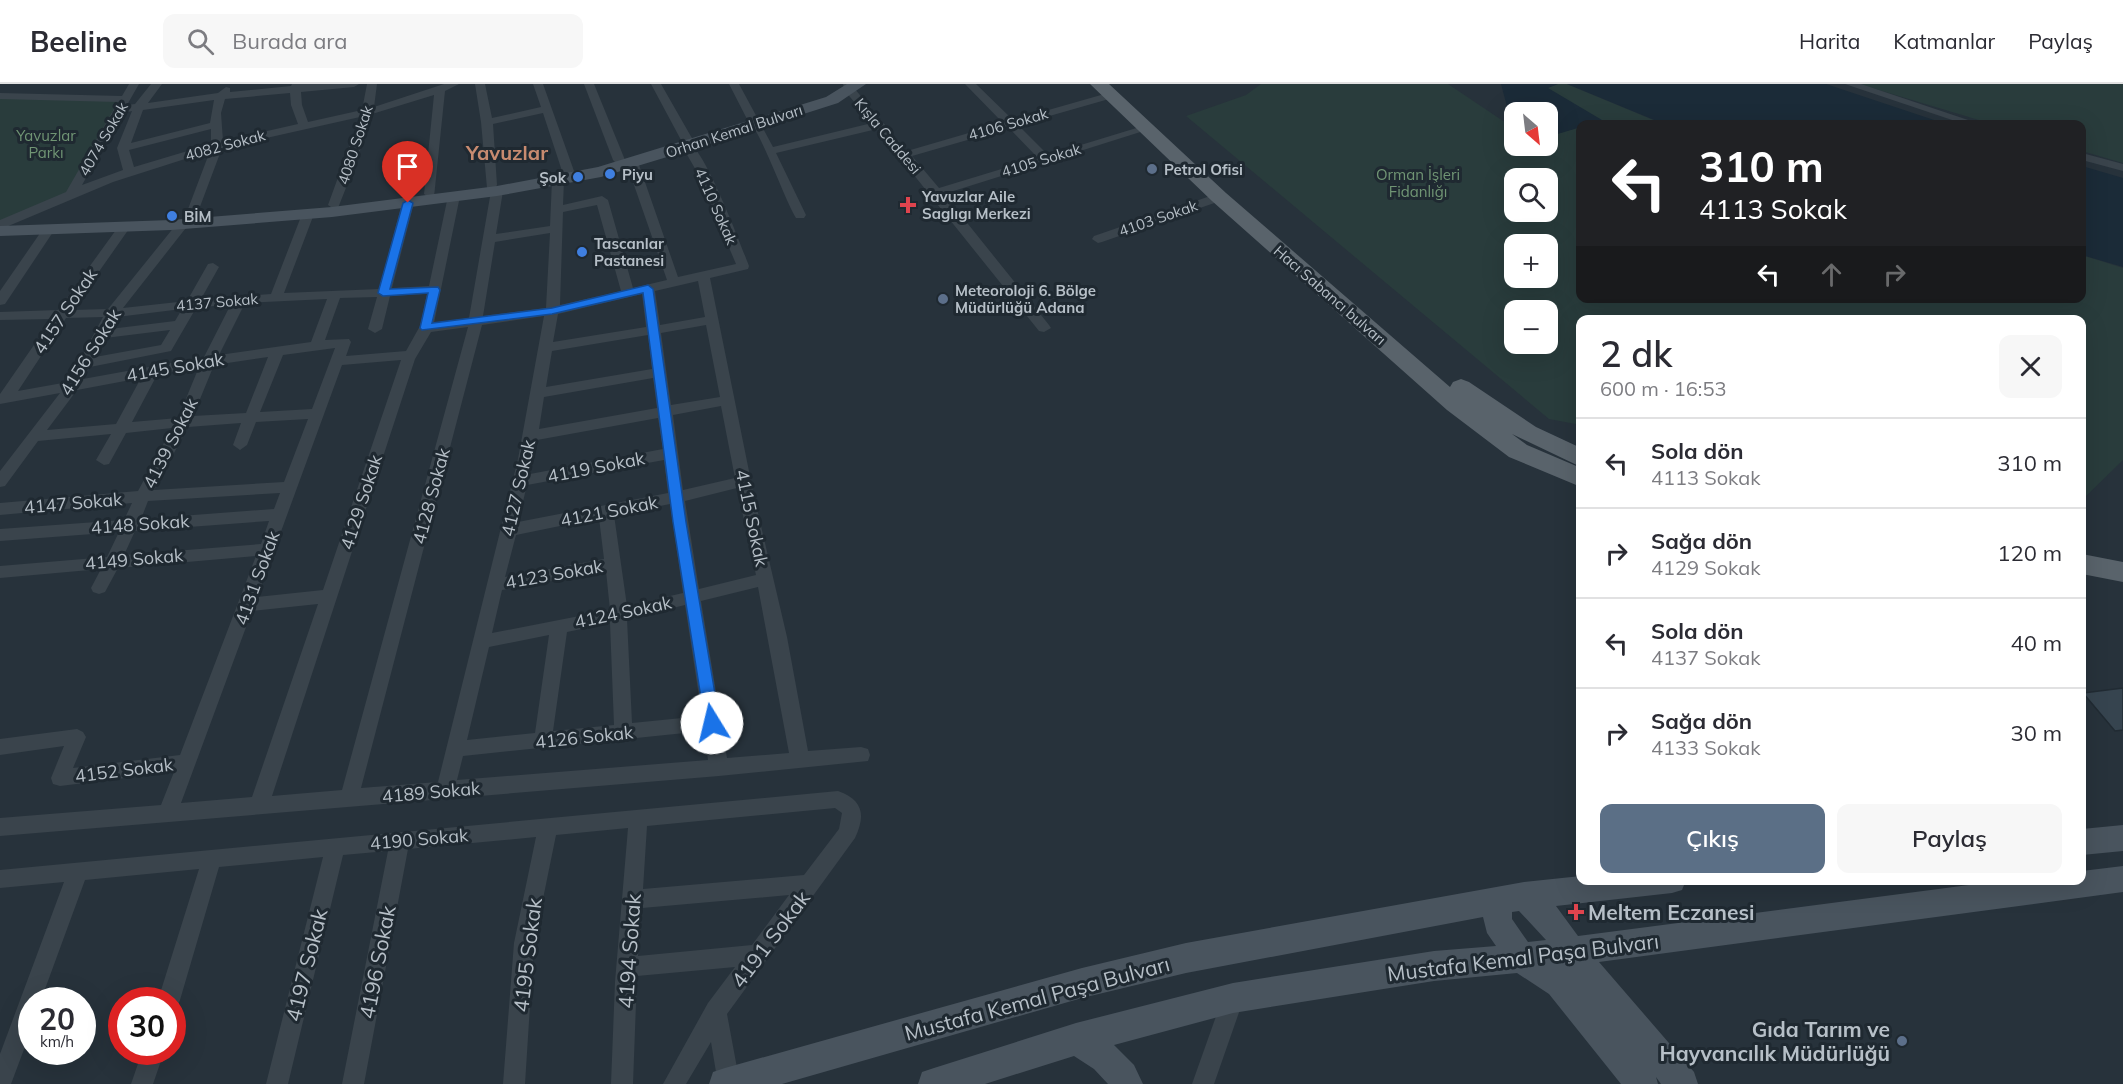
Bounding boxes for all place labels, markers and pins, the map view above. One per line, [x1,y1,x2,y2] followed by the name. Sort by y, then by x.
[382,141,433,203] pin
[1164,160,1243,179] place label: Petrol Ofisi
[1145,162,1159,176] marker: Petrol Ofisi
[622,165,653,184] place label: Piyu
[603,167,617,181] marker: Piyu
[539,168,567,187] place label: Şok
[571,170,585,184] marker: Şok
[921,187,1031,223] place label: Yavuzlar Aile Saglıgı Merkezi
[899,196,917,214] marker: Yavuzlar Aile Saglıgı Merkezi
[184,207,212,226] place label: BİM
[165,209,179,223] marker: BİM
[594,234,664,270] place label: Tascanlar Pastanesi
[575,245,589,259] marker: Tascanlar Pastanesi
[955,281,1096,317] place label: Meteoroloji 6. Bölge Müdürlüğü Adana
[936,292,950,306] marker: Meteoroloji 6. Bölge Müdürlüğü Adana
[1588,899,1754,925] place label: Meltem Eczanesi
[1569,905,1583,919] marker: Meltem Eczanesi
[1659,1016,1890,1066] place label: Gıda Tarım ve Hayvancılık Müdürlüğü
[1895,1034,1909,1048] marker: Gıda Tarım ve Hayvancılık Müdürlüğü

